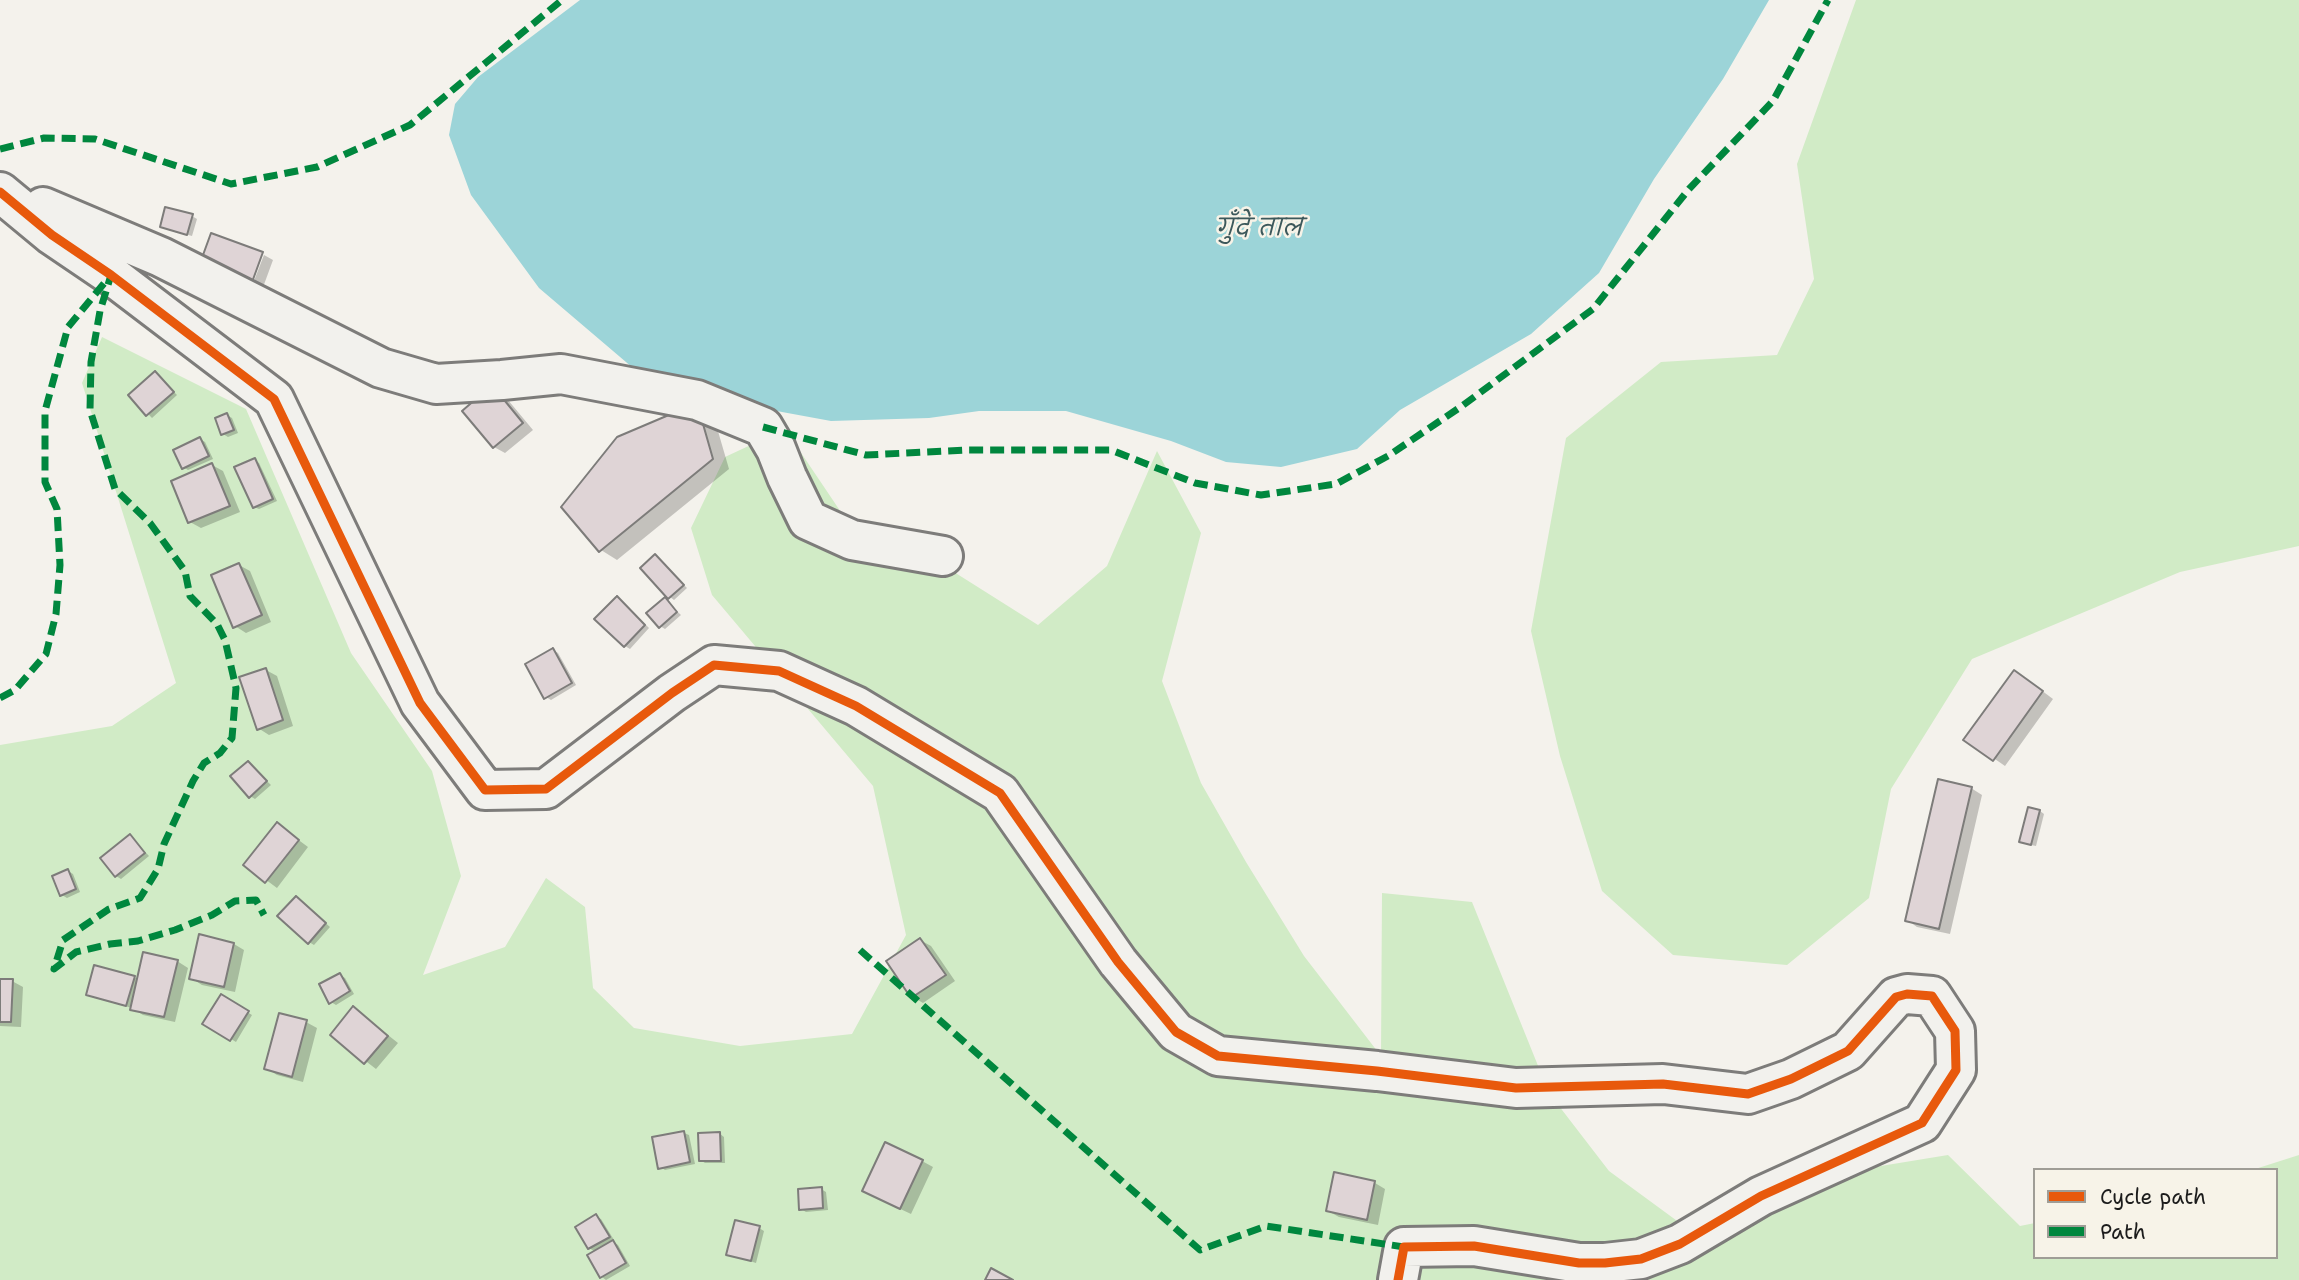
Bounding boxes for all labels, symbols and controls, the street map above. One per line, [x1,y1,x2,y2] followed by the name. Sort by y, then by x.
[1216,215,1302,243] water label: गुँदे ताल
[2033,1168,2278,1259] legend
[2100,1183,2206,1211] text: Cycle path
[2100,1218,2146,1246] text: Path

